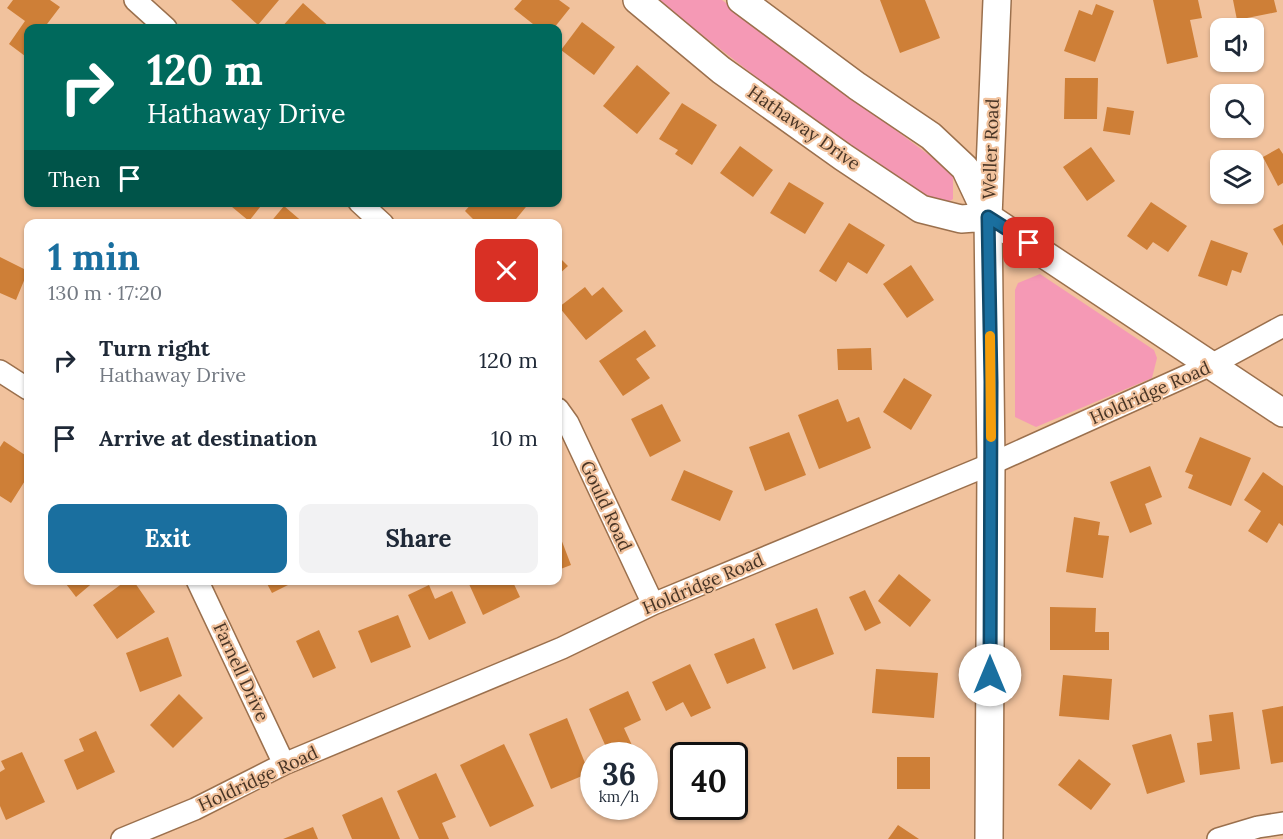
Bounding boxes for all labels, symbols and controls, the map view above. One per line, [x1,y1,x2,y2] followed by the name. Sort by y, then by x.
[1210,18,1264,204] map controls
[1210,18,1264,72] button: sound
[147,43,263,97] text: 120 m
[48,48,126,126] icon: right
[743,80,865,175] street label: Hathaway Drive
[1210,84,1264,138] button: search
[147,96,346,130] text: Hathaway Drive
[977,98,1004,200] street label: Weller Road
[1210,150,1264,204] button: layers
[113,162,146,195] icon: arrive
[48,165,101,193] text: Then
[1003,217,1054,268] pin
[1012,226,1045,259] icon: arrive
[48,234,140,280] text: 1 min
[475,239,538,302] button: close
[48,280,162,305] text: 130 m · 17:20
[99,334,210,362] text: Turn right
[48,344,81,377] icon: right
[479,346,538,374] text: 120 m
[1086,356,1214,429] street label: Holdridge Road
[99,362,246,387] text: Hathaway Drive
[48,422,81,455] icon: arrive
[99,424,317,452] text: Arrive at destination
[491,424,538,452] text: 10 m
[576,457,637,555] street label: Gould Road
[48,504,287,573] button: Exit
[299,504,538,573] button: Share
[639,548,767,619] street label: Holdridge Road
[209,619,274,725] street label: Farnell Drive
[958,643,1022,707] position arrow
[194,741,322,816] street label: Holdridge Road
[670,742,748,820] speed limit sign: 40
[602,755,636,793] text: 36
[599,787,639,806] text: km/h

